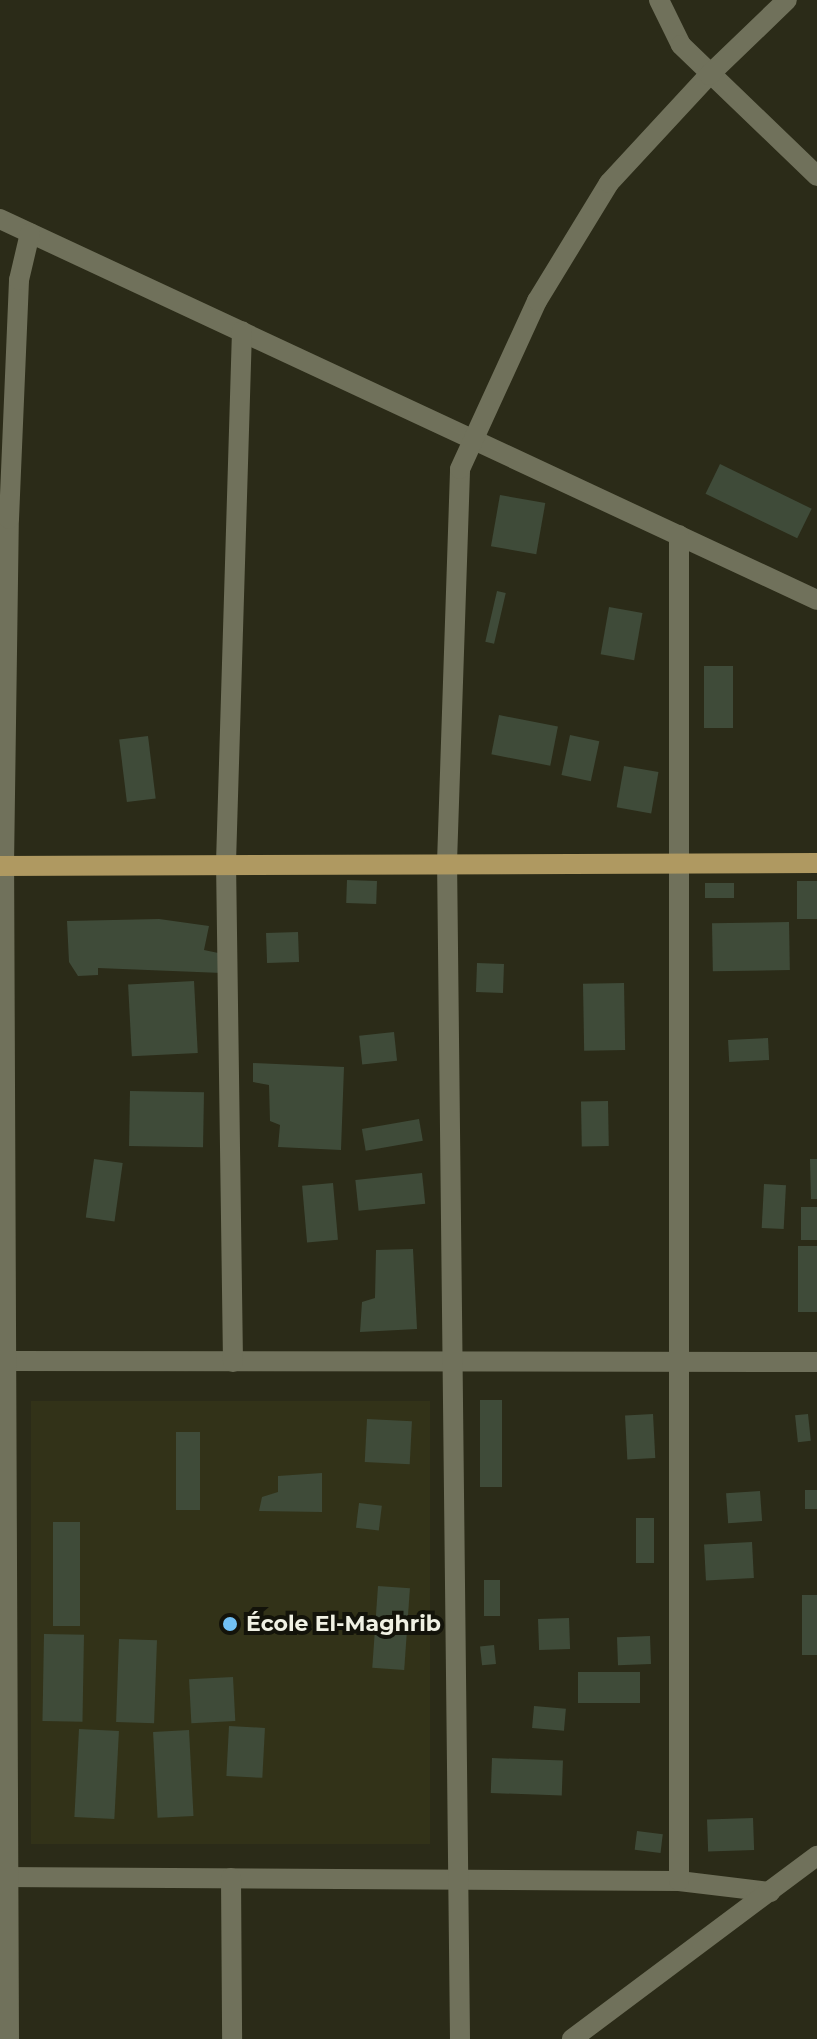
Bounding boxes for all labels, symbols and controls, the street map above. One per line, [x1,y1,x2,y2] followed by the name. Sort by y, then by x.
[246,1611,441,1637] place label: École El-Maghrib
[221,1615,239,1633] marker: École El-Maghrib

